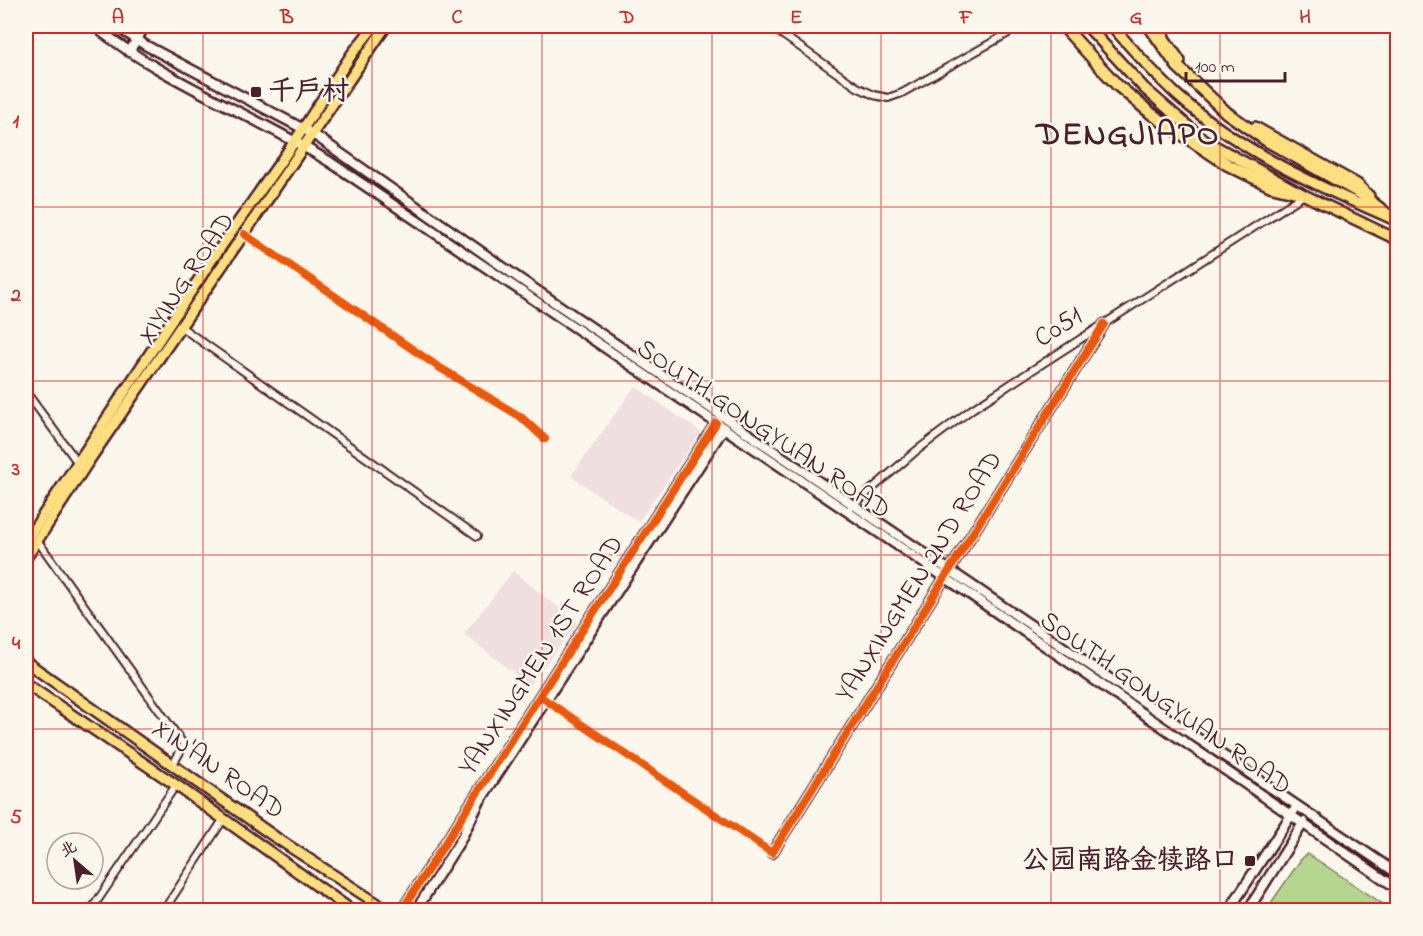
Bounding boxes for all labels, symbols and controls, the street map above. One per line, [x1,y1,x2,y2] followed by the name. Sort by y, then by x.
[112,4,124,33] text: A
[279,4,294,33] text: B
[452,4,463,33] text: C
[619,4,634,33] text: D
[790,4,802,33] text: E
[959,4,973,33] text: F
[1130,4,1143,33] text: G
[1299,4,1311,33] text: H
[1186,45,1285,83] scale bar
[1195,55,1235,81] text: 100 m
[268,73,349,112] place label: 千户村
[249,85,263,99] marker: 千户村
[13,108,20,137] text: 1
[1034,112,1220,160] district label: DENGJIAPO
[128,205,246,353] street label: XIYING ROAD
[10,282,21,311] text: 2
[1027,298,1091,358] street label: C051
[628,330,898,530] street label: SOUTH GONGYUAN ROAD
[827,444,1013,710] street label: YANXINGMEN 2ND ROAD
[11,456,20,485] text: 3
[450,528,634,784] street label: YANXINGMEN 1ST ROAD
[1031,602,1299,806] street label: SOUTH GONGYUAN ROAD
[12,630,21,659] text: 4
[144,710,292,830] street label: XIN'AN ROAD
[10,804,22,833] text: 5
[45,831,105,891] north arrow
[56,835,82,864] text: 北
[1022,842,1238,881] place label: 公园南路金犊路口
[1243,854,1257,868] marker: 公园南路金犊路口

